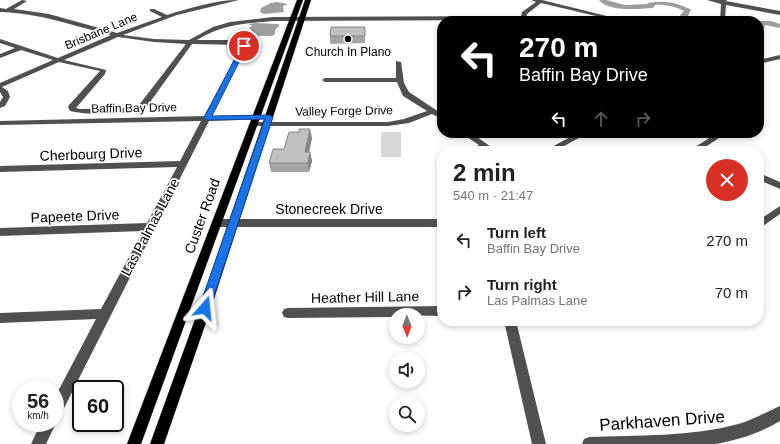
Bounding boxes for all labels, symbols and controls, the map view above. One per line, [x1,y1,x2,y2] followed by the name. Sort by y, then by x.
[63,9,140,53] street label: Brisbane Lane
[227,29,261,63] pin
[453,32,505,84] icon: left
[519,32,598,63] text: 270 m
[343,34,353,44] marker: Church In Plano
[233,35,255,57] icon: arrive
[305,45,391,59] place label: Church In Plano
[519,65,648,85] text: Baffin Bay Drive
[91,100,177,116] street label: Baffin Bay Drive
[295,103,393,119] street label: Valley Forge Drive
[548,108,570,130] icon: left
[590,108,612,130] icon: ahead
[632,108,654,130] icon: right
[39,144,143,164] street label: Cherbourg Drive
[453,159,516,186] text: 2 min
[706,159,748,201] button: close
[118,175,183,279] street label: Las Palmas Lane
[181,176,223,256] street label: Custer Road
[453,188,533,203] text: 540 m · 21:47
[275,201,383,217] street label: Stonecreek Drive
[30,206,120,226] street label: Papeete Drive
[487,224,546,241] text: Turn left
[453,229,475,251] icon: left
[706,232,748,249] text: 270 m
[487,241,580,256] text: Baffin Bay Drive
[487,276,557,293] text: Turn right
[453,281,475,303] icon: right
[715,284,748,301] text: 70 m
[184,287,226,329] position arrow
[311,288,419,306] street label: Heather Hill Lane
[487,293,587,308] text: Las Palmas Lane
[389,308,425,344] north arrow
[389,308,425,432] map controls
[389,352,425,388] button: sound
[72,380,124,432] speed limit sign: 60
[27,390,49,412] text: 56
[389,396,425,432] button: search
[599,407,725,435] street label: Parkhaven Drive
[27,410,49,421] text: km/h

